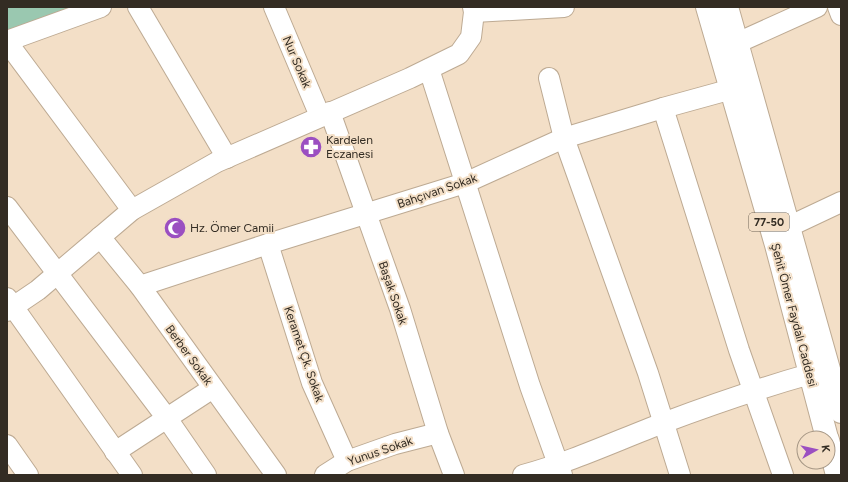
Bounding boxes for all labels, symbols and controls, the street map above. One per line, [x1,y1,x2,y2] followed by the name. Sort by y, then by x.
[280,34,314,90] street label: Nur Sokak
[326,133,373,161] place label: Kardelen Eczanesi
[298,134,324,160] pharmacy icon: Kardelen Eczanesi
[395,171,479,211] street label: Bahçıvan Sokak
[749,213,789,231] road number: 77-50
[162,215,188,241] mosque icon: Hz. Ömer Camii
[190,221,274,235] place label: Hz. Ömer Camii
[768,242,820,388] street label: Şehit Ömer Faydalı Caddesi
[376,260,410,327] street label: Başak Sokak
[281,304,327,404] street label: Keramet Çk. Sokak
[163,322,215,388] street label: Berber Sokak
[796,430,836,470] north arrow
[346,433,414,469] street label: Yunus Sokak
[818,444,832,454] text: K

